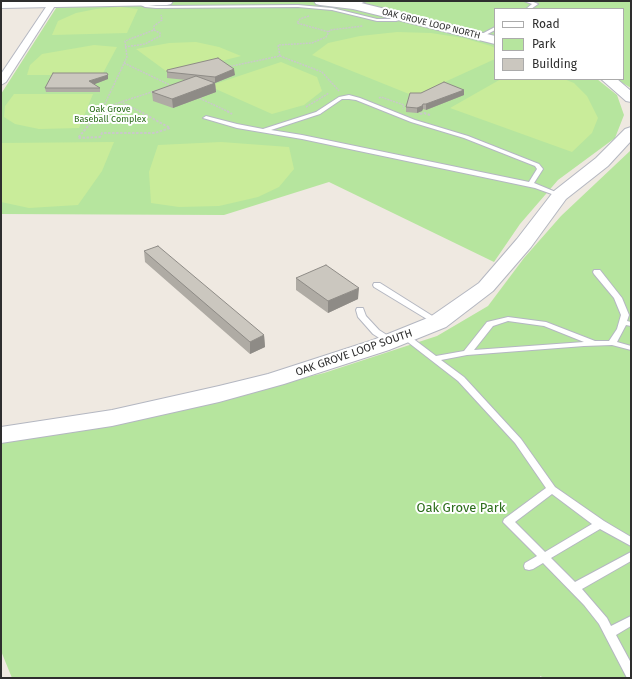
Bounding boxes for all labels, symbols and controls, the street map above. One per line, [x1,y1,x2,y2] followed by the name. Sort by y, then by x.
[381,7,481,41] street label: OAK GROVE LOOP NORTH
[494,8,624,80] legend
[532,17,560,31] text: Road
[532,37,556,51] text: Park
[532,57,577,71] text: Building
[74,104,146,125] park label: Oak Grove Baseball Complex
[294,327,414,379] street label: OAK GROVE LOOP SOUTH
[417,500,505,516] park label: Oak Grove Park

